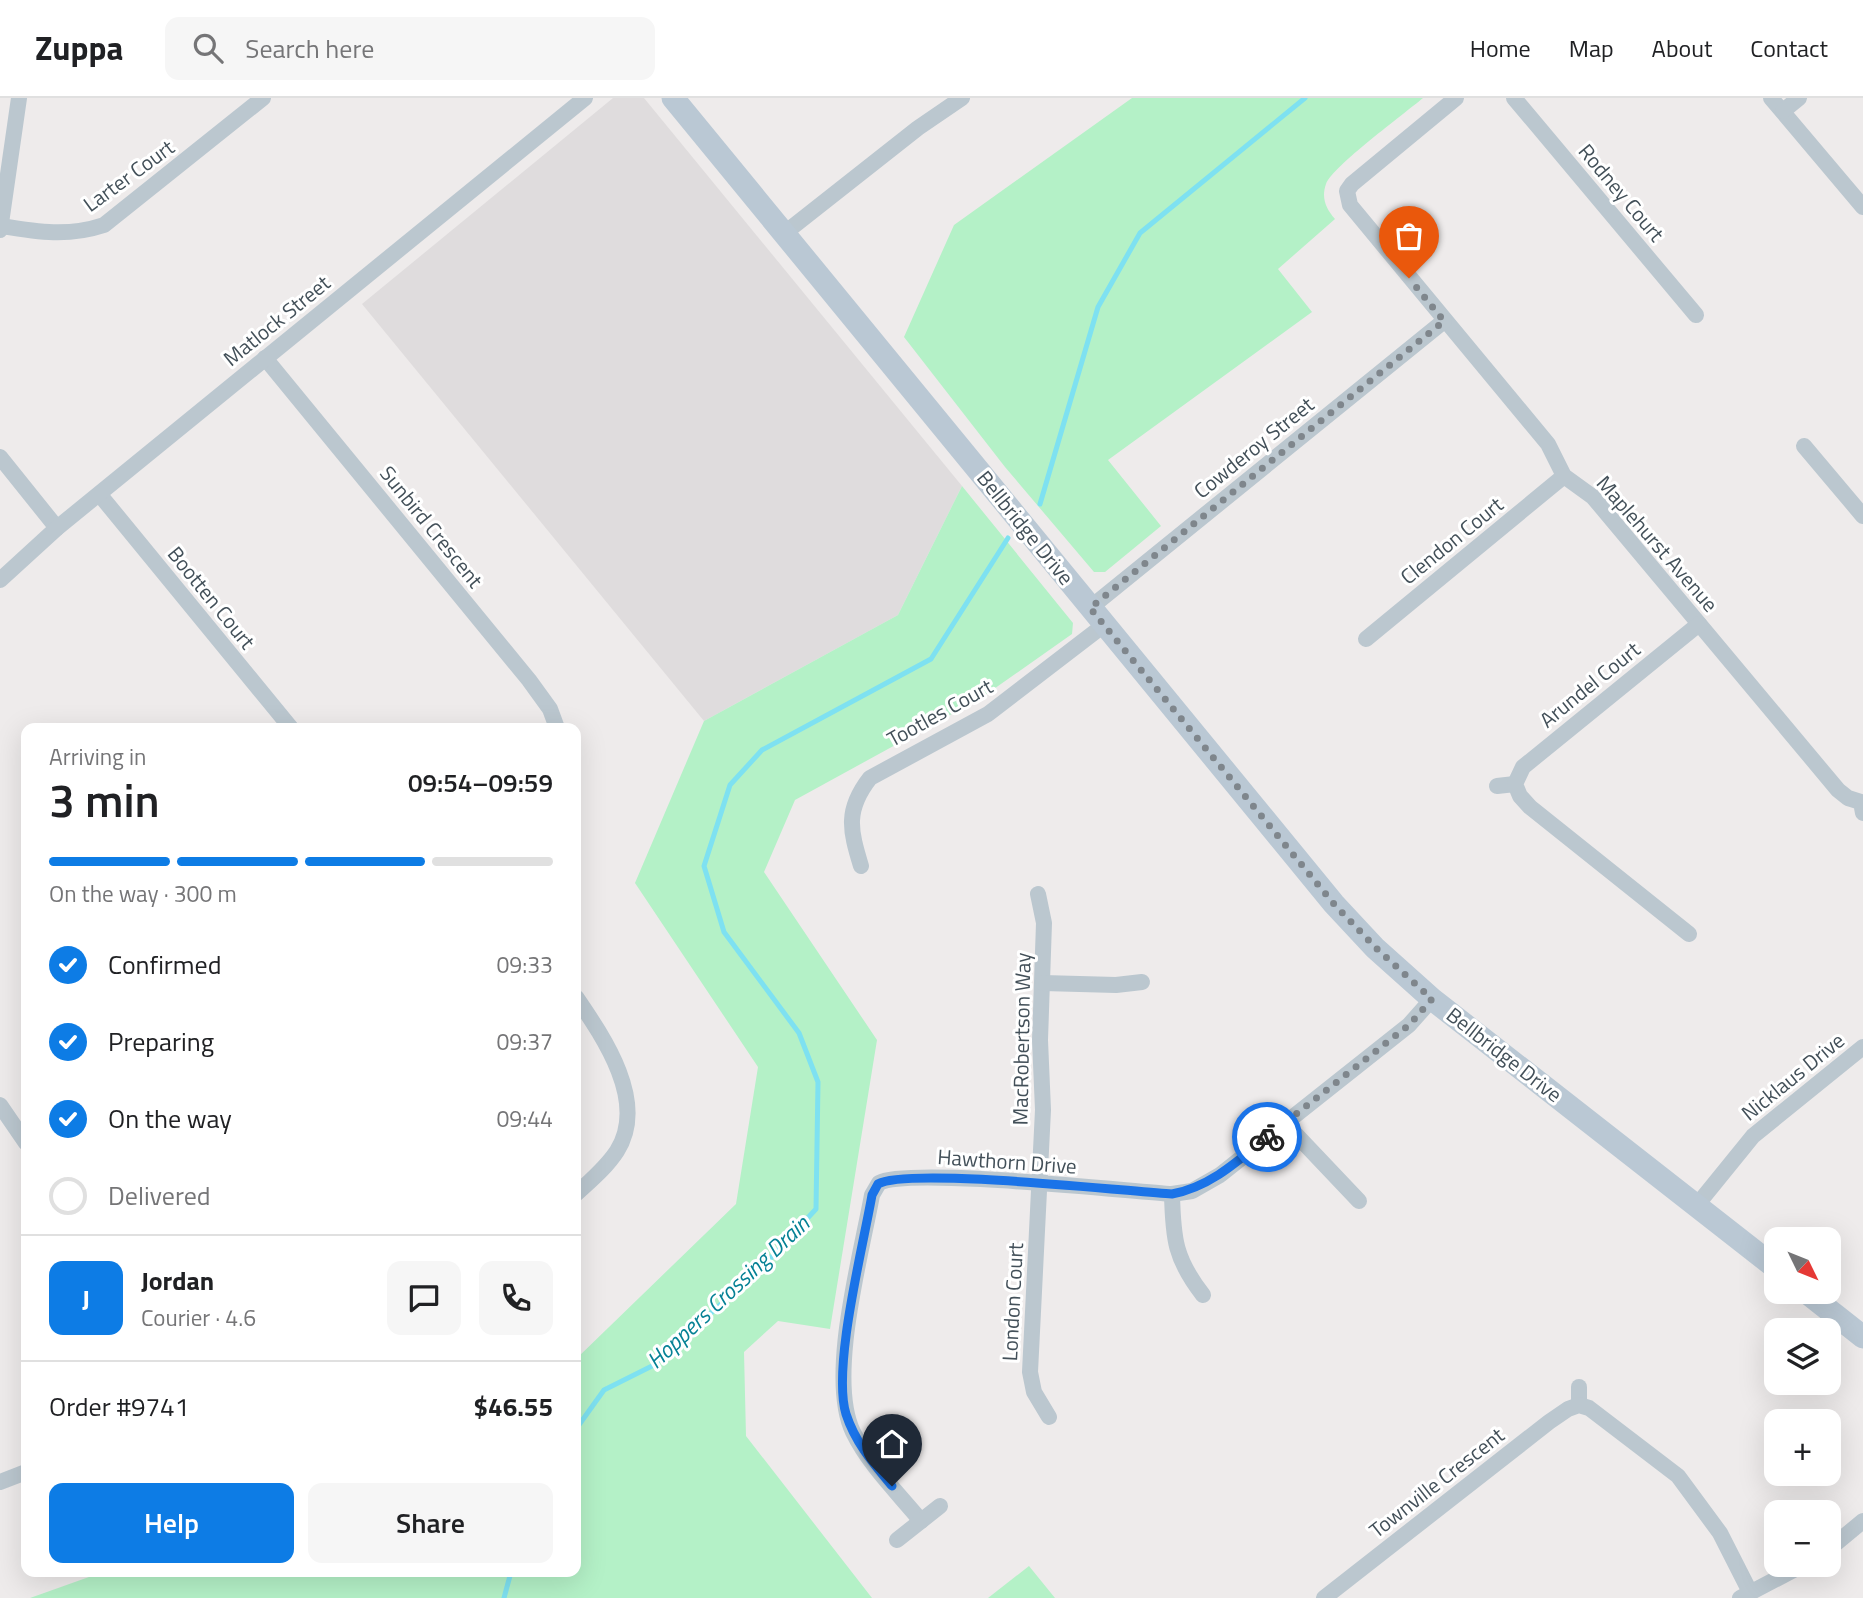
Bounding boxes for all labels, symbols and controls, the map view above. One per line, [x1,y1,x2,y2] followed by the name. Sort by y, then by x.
[165,17,655,80] search box
[35,23,123,73] text: Zuppa
[189,29,227,67] icon: search
[245,29,374,68] text: Search here
[1470,30,1531,66] text: Home
[1569,30,1614,66] text: Map
[1652,30,1712,66] text: About
[1750,30,1828,66] text: Contact
[76,131,181,219] street label: Larter Court
[1571,136,1673,249] street label: Rodney Court
[1379,206,1439,278] pin
[1390,217,1428,255] icon: bag
[216,267,337,373] street label: Matlock Street
[1186,388,1321,506] street label: Cowderoy Street
[372,458,492,595] street label: Sunbird Crescent
[970,463,1082,592] street label: Bellbridge Drive
[1589,468,1726,619] street label: Maplehurst Avenue
[1393,488,1510,592] street label: Clendon Court
[160,539,264,656] street label: Bootten Court
[1532,633,1647,735] street label: Arundel Court
[881,670,999,754] street label: Tootles Court
[49,739,146,774] text: Arriving in
[408,763,553,802] text: 09:54–09:59
[49,765,160,835] text: 3 min
[49,876,237,911] text: On the way · 300 m
[108,945,222,984] text: Confirmed
[49,946,87,984] icon: check
[496,947,553,982] text: 09:33
[1003,952,1039,1126] street label: MacRobertson Way
[1440,999,1569,1110] street label: Bellbridge Drive
[108,1022,214,1061] text: Preparing
[49,1023,87,1061] icon: check
[496,1024,553,1059] text: 09:37
[1734,1025,1851,1128] street label: Nicklaus Drive
[108,1099,232,1138] text: On the way
[49,1100,87,1138] icon: check
[496,1101,553,1136] text: 09:44
[1232,1102,1302,1172] courier
[1248,1118,1286,1156] icon: bike
[936,1140,1078,1182] street label: Hawthorn Drive
[108,1176,211,1215] text: Delivered
[638,1206,817,1377] water label: Hoppers Crossing Drain
[1764,1227,1841,1304] north arrow
[1764,1227,1841,1577] map controls
[993,1241,1031,1362] street label: London Court
[141,1261,214,1300] text: Jordan
[387,1261,461,1335] button: chat
[479,1261,553,1335] button: phone
[82,1279,90,1318] text: J
[141,1300,256,1335] text: Courier · 4.6
[1764,1318,1841,1395] button: layers
[49,1387,189,1426] text: Order #9741
[474,1387,553,1426] text: $46.55
[1764,1409,1841,1486] button: +
[862,1414,922,1486] pin
[1362,1419,1511,1545] street label: Townville Crescent
[873,1425,911,1463] icon: home
[49,1483,294,1563] button: Help
[308,1483,553,1563] button: Share
[1764,1500,1841,1577] button: −

